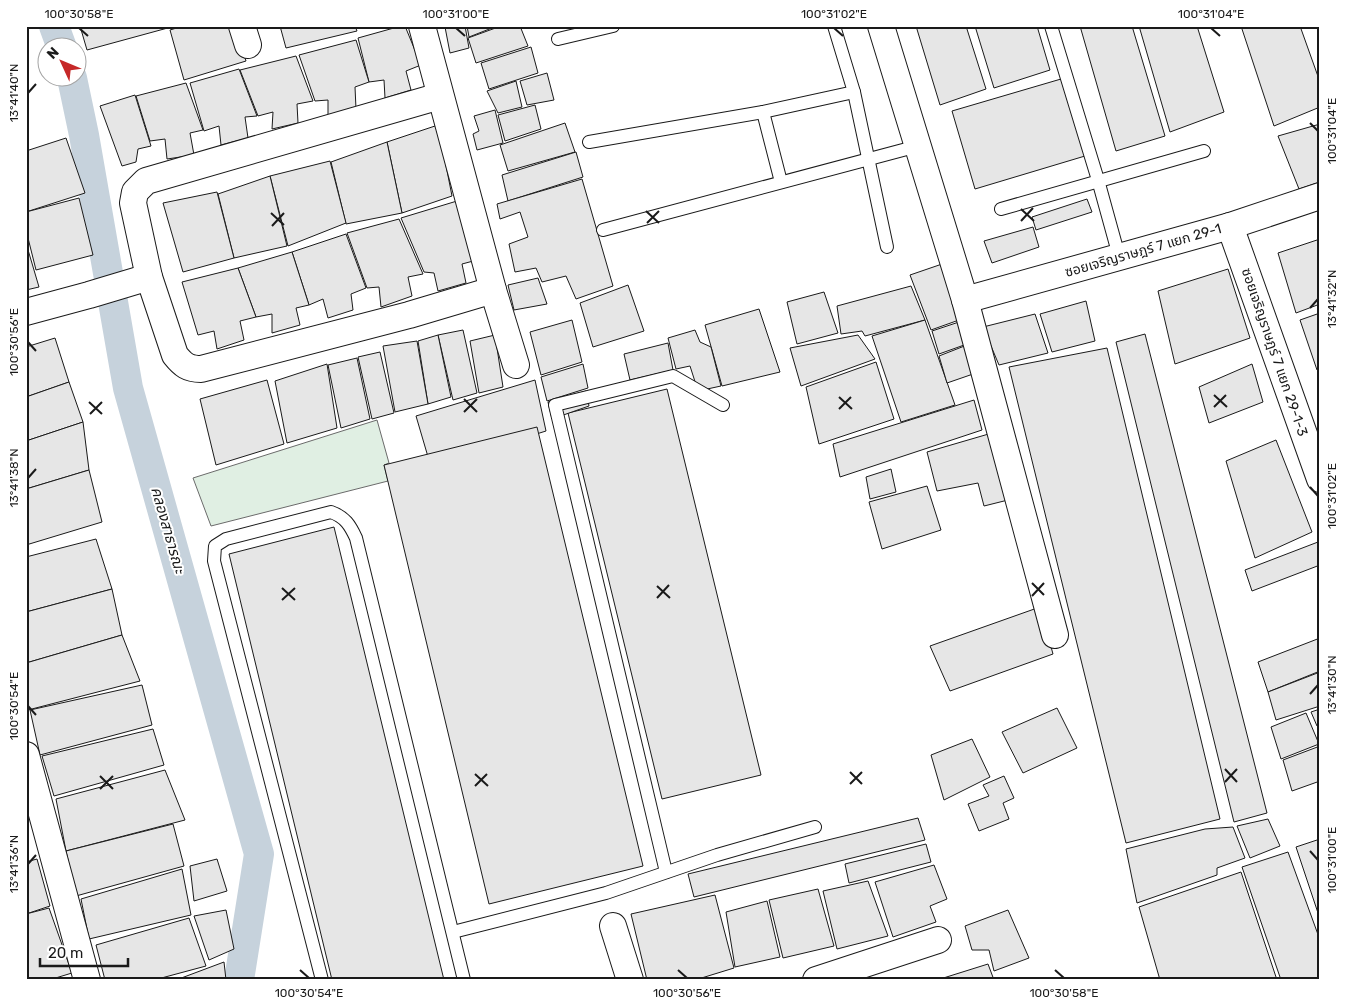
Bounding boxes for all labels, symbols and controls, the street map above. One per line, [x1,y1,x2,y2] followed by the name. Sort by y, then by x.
[44,7,114,21] text: 100°30'58"E
[423,7,489,21] text: 100°31'00"E
[801,7,867,21] text: 100°31'02"E
[1178,7,1244,21] text: 100°31'04"E
[38,38,88,88] north arrow
[43,44,63,63] text: N
[7,64,21,122] text: 13°41'40"N
[1325,98,1339,164] text: 100°31'04"E
[1063,220,1223,281] street label: ซอยเจริญราษฎร์ 7 แยก 29-1
[1238,266,1311,439] street label: ซอยเจริญราษฎร์ 7 แยก 29-1-3
[1325,270,1339,328] text: 13°41'32"N
[7,308,21,376] text: 100°30'56"E
[7,448,21,508] text: 13°41'38"N
[1325,463,1339,529] text: 100°31'02"E
[147,485,190,577] water label: คลองสาธารณะ
[1325,655,1339,715] text: 13°41'30"N
[7,672,21,740] text: 100°30'54"E
[1325,827,1339,893] text: 100°31'00"E
[7,835,21,893] text: 13°41'36"N
[40,936,128,968] scale bar
[48,944,83,962] text: 20 m
[275,986,343,1000] text: 100°30'54"E
[653,986,721,1000] text: 100°30'56"E
[1029,986,1099,1000] text: 100°30'58"E

